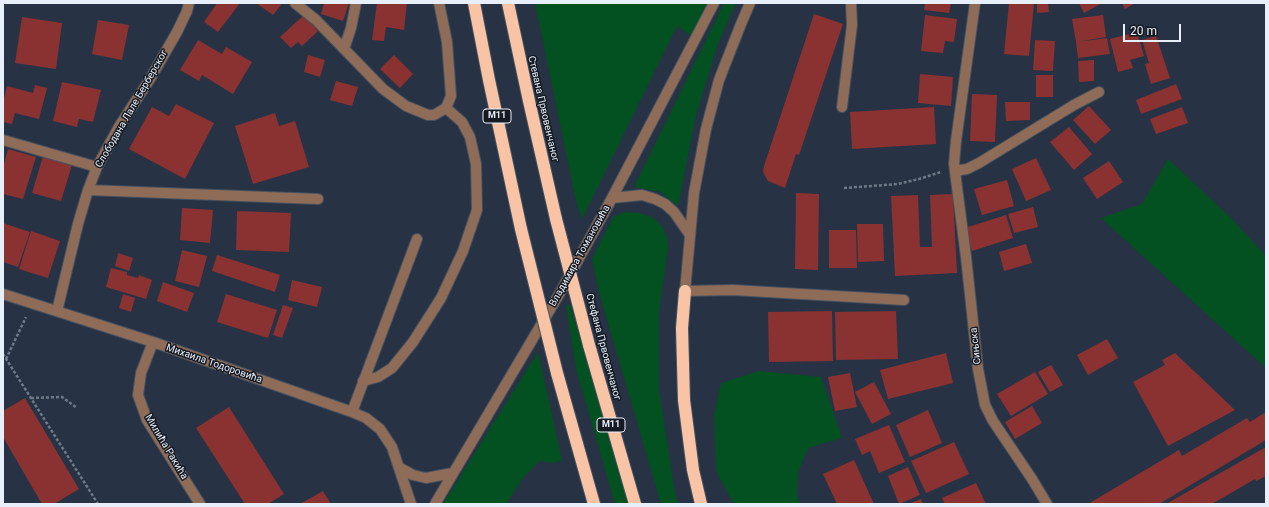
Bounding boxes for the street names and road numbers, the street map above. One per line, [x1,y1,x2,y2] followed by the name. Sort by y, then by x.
[93,48,171,170] street label: Слободана Лале Берберског
[525,55,561,163] street label: Стевана Првовенчаног
[483,109,511,123] road number: M11
[547,203,613,309] street label: Владимира Томановића
[583,292,623,402] street label: Стефана Првовенчаног
[968,327,984,365] street label: Сињска
[164,342,264,386] street label: Михаила Тодоровића
[142,412,190,482] street label: Милића Ракића
[597,418,625,432] road number: M11

